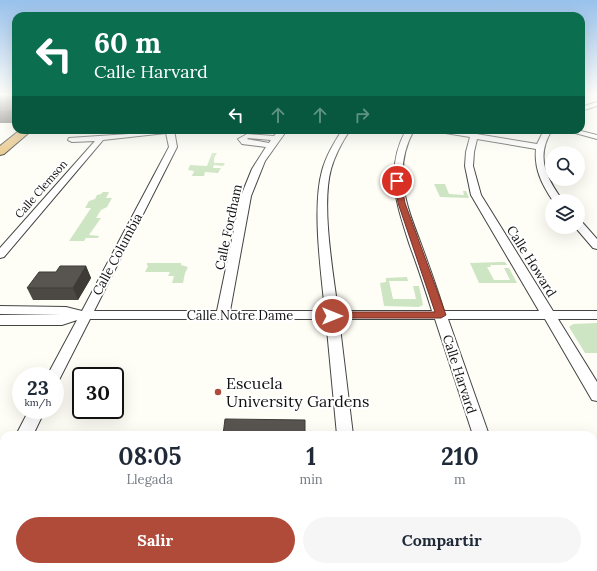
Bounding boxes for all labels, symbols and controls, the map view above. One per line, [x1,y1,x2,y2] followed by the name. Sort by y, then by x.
[94,25,161,61] text: 60 m
[28,28,80,80] icon: left
[94,60,208,83] text: Calle Harvard
[225,104,247,126] icon: left
[267,104,289,126] icon: ahead
[309,104,331,126] icon: ahead
[351,104,373,126] icon: right
[545,146,585,234] map controls
[545,146,585,186] button: search
[12,157,70,221] street label: Calle Clemson
[380,164,414,198] pin
[386,170,408,192] icon: arrive
[211,182,246,272] street label: Calle Fordham
[545,194,585,234] button: layers
[89,210,146,298] street label: Calle Columbia
[503,222,560,300] street label: Calle Howard
[311,295,353,337] position arrow
[187,307,293,324] street label: Calle Notre Dame
[439,332,480,416] street label: Calle Harvard
[72,367,124,419] speed limit sign: 30
[226,373,370,411] place label: Escuela University Gardens
[27,375,49,400] text: 23
[213,387,223,397] marker: Escuela University Gardens
[24,396,52,409] text: km/h
[118,441,181,472] text: 08:05
[306,441,316,472] text: 1
[441,441,479,472] text: 210
[127,471,173,488] text: Llegada
[300,471,323,488] text: min
[454,471,466,488] text: m
[16,517,295,563] button: Salir
[303,517,581,563] button: Compartir

